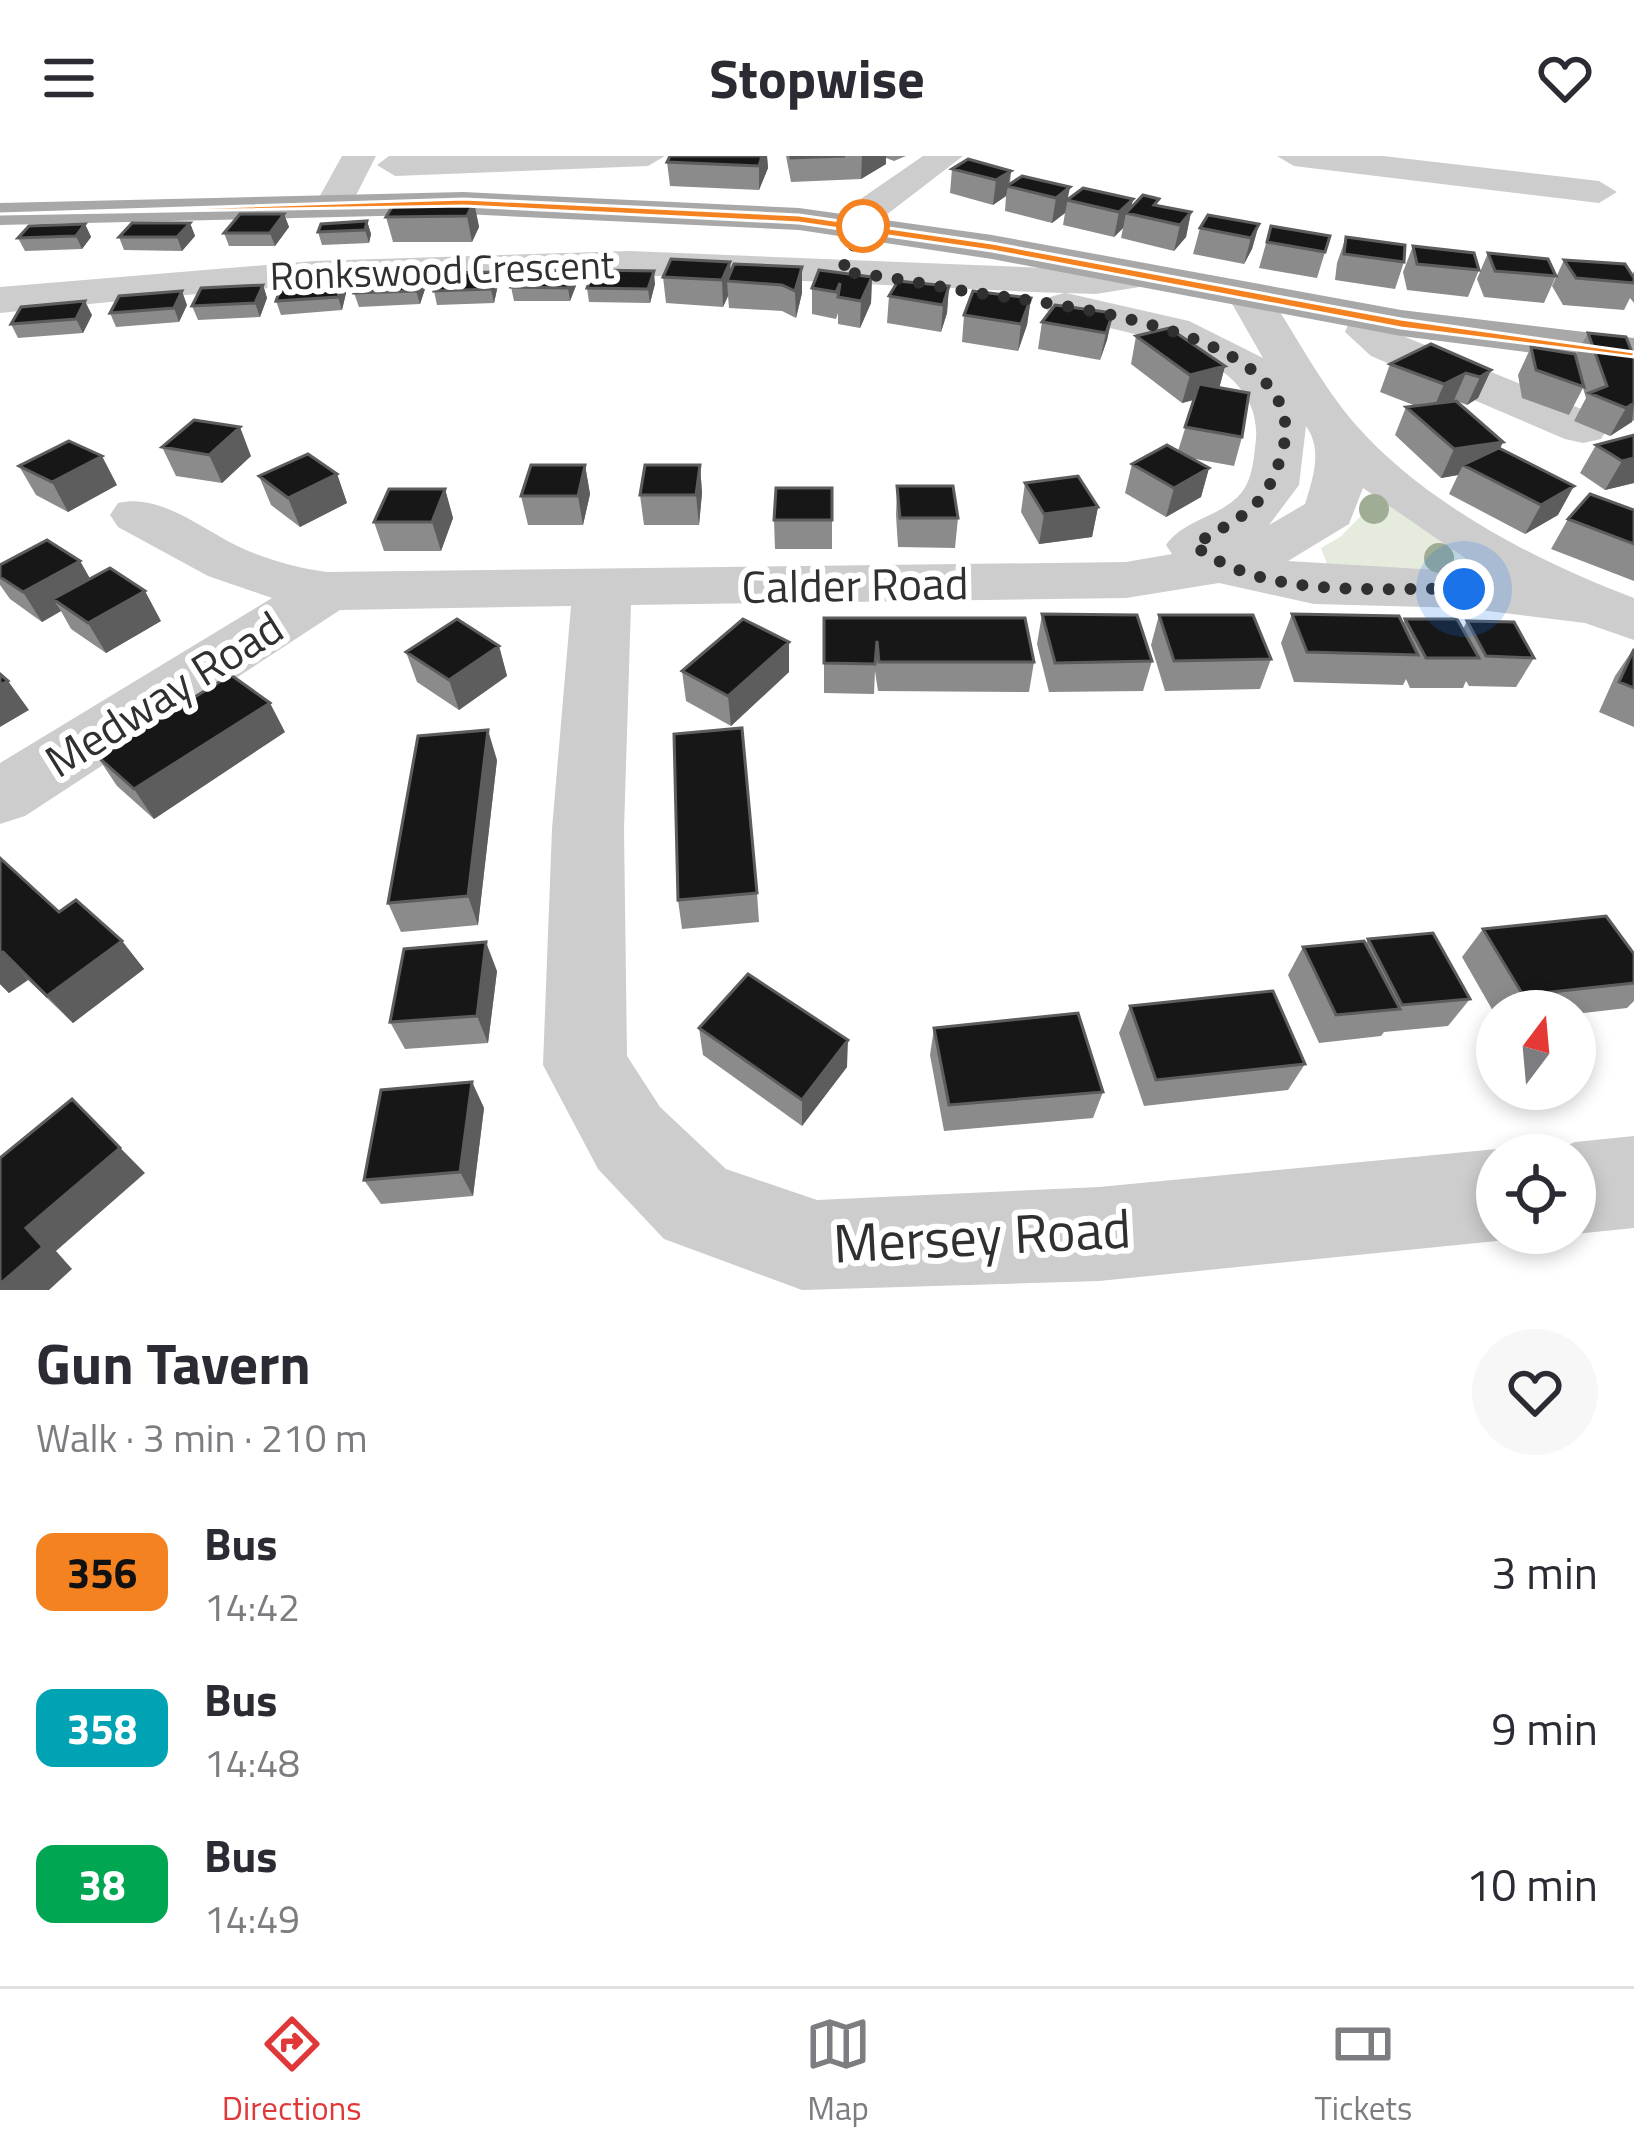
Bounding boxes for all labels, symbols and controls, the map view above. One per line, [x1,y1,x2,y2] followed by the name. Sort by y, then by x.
[709,37,925,119] text: Stopwise
[36,45,102,111] icon: menu
[1532,45,1598,111] icon: heart
[838,201,888,251] unlabelled marker
[269,234,616,305] street label: Ronkswood Crescent
[741,548,969,620] street label: Calder Road
[1434,559,1494,619] your location
[31,593,296,793] street label: Medway Road
[1476,990,1596,1110] north arrow
[1476,990,1596,1254] map controls
[1476,1134,1596,1254] button: locate
[831,1186,1133,1284] street label: Mersey Road
[36,1319,311,1406] text: Gun Tavern
[1472,1329,1598,1455] button: heart
[36,1408,368,1467] text: Walk · 3 min · 210 m
[204,1509,278,1577] text: Bus
[1491,1538,1598,1606] text: 3 min
[67,1540,137,1604] text: 356
[204,1577,300,1636] text: 14:42
[204,1665,278,1733] text: Bus
[1491,1694,1598,1762] text: 9 min
[67,1696,137,1760] text: 358
[204,1733,300,1792] text: 14:48
[204,1821,278,1889] text: Bus
[1466,1850,1598,1918] text: 10 min
[78,1852,126,1916] text: 38
[204,1889,300,1948] text: 14:49
[222,2011,362,2133] tab: Directions
[805,2011,871,2133] tab: Map
[1314,2011,1412,2133] tab: Tickets

